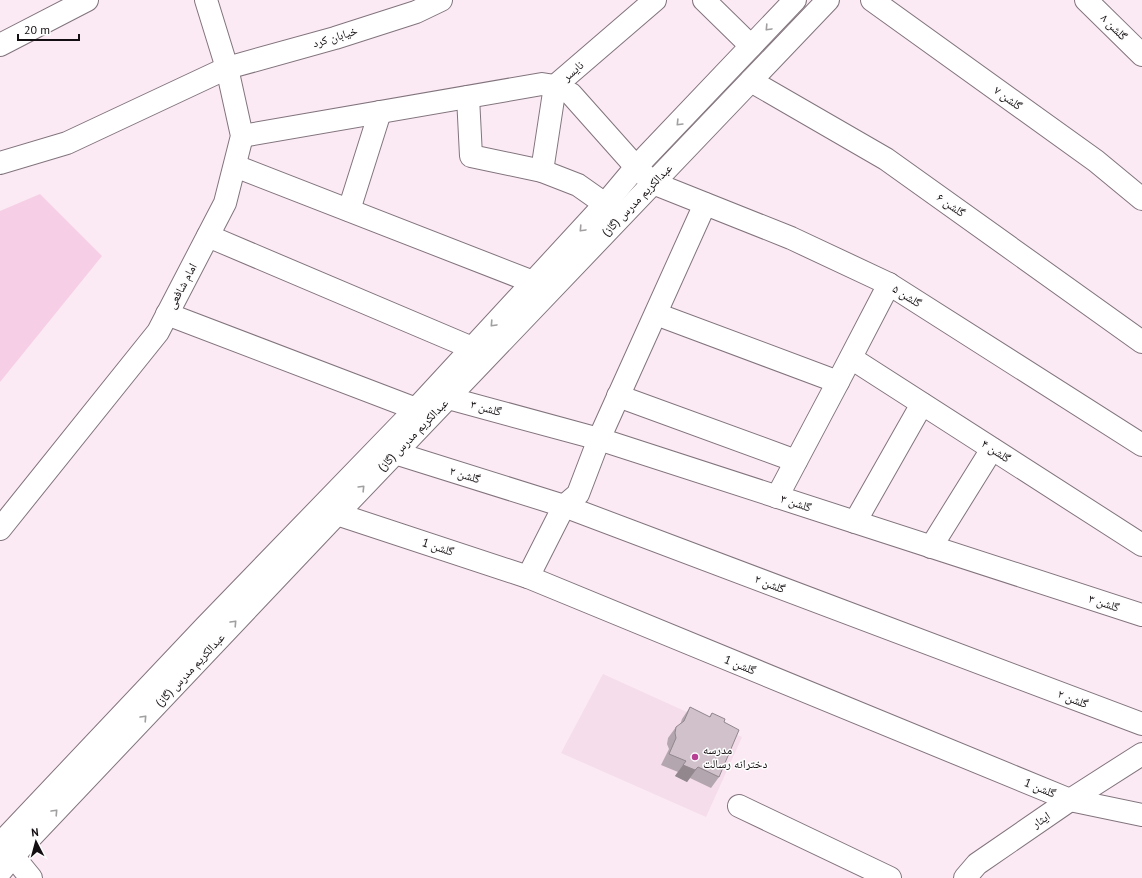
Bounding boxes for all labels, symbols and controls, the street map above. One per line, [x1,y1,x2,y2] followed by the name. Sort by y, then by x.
[1098,10,1131,43] street label: گلشن ۸
[18,16,79,42] scale bar
[24,22,50,37] text: 20 m
[310,22,360,51] street label: خیابان کرد
[766,23,773,31] one-way arrow
[558,57,587,85] street label: نایسر
[991,82,1025,113] street label: گلشن ۷
[677,118,684,125] one-way arrow
[598,160,676,240] street label: عبدالکریم مدرس (گاز)
[934,189,968,220] street label: گلشن ۶
[579,224,587,232] one-way arrow
[163,260,201,312] street label: امام شافعی
[890,281,925,310] street label: گلشن ۵
[491,320,498,327] one-way arrow
[374,395,452,475] street label: عبدالکریم مدرس (گاز)
[469,396,503,419] street label: گلشن ۳
[979,436,1014,465] street label: گلشن ۴
[448,463,482,486] street label: گلشن ۲
[357,485,365,493] one-way arrow
[779,491,813,515] street label: گلشن ۳
[420,534,456,559] street label: گلشن 1
[753,571,788,596] street label: گلشن ۲
[1087,591,1121,615] street label: گلشن ۳
[229,620,237,628] one-way arrow
[152,630,228,710] street label: عبدالکریم مدرس (گاز)
[722,651,758,678] street label: گلشن 1
[1056,686,1091,711] street label: گلشن ۲
[140,715,147,723] one-way arrow
[703,742,767,771] place label: مدرسه دخترانه رسالت
[690,752,700,762] marker: مدرسه دخترانه رسالت
[1022,774,1058,801] street label: گلشن 1
[1028,808,1053,832] street label: ایثار
[50,809,58,817] one-way arrow
[16,822,56,862] north arrow
[31,825,39,839] text: N

